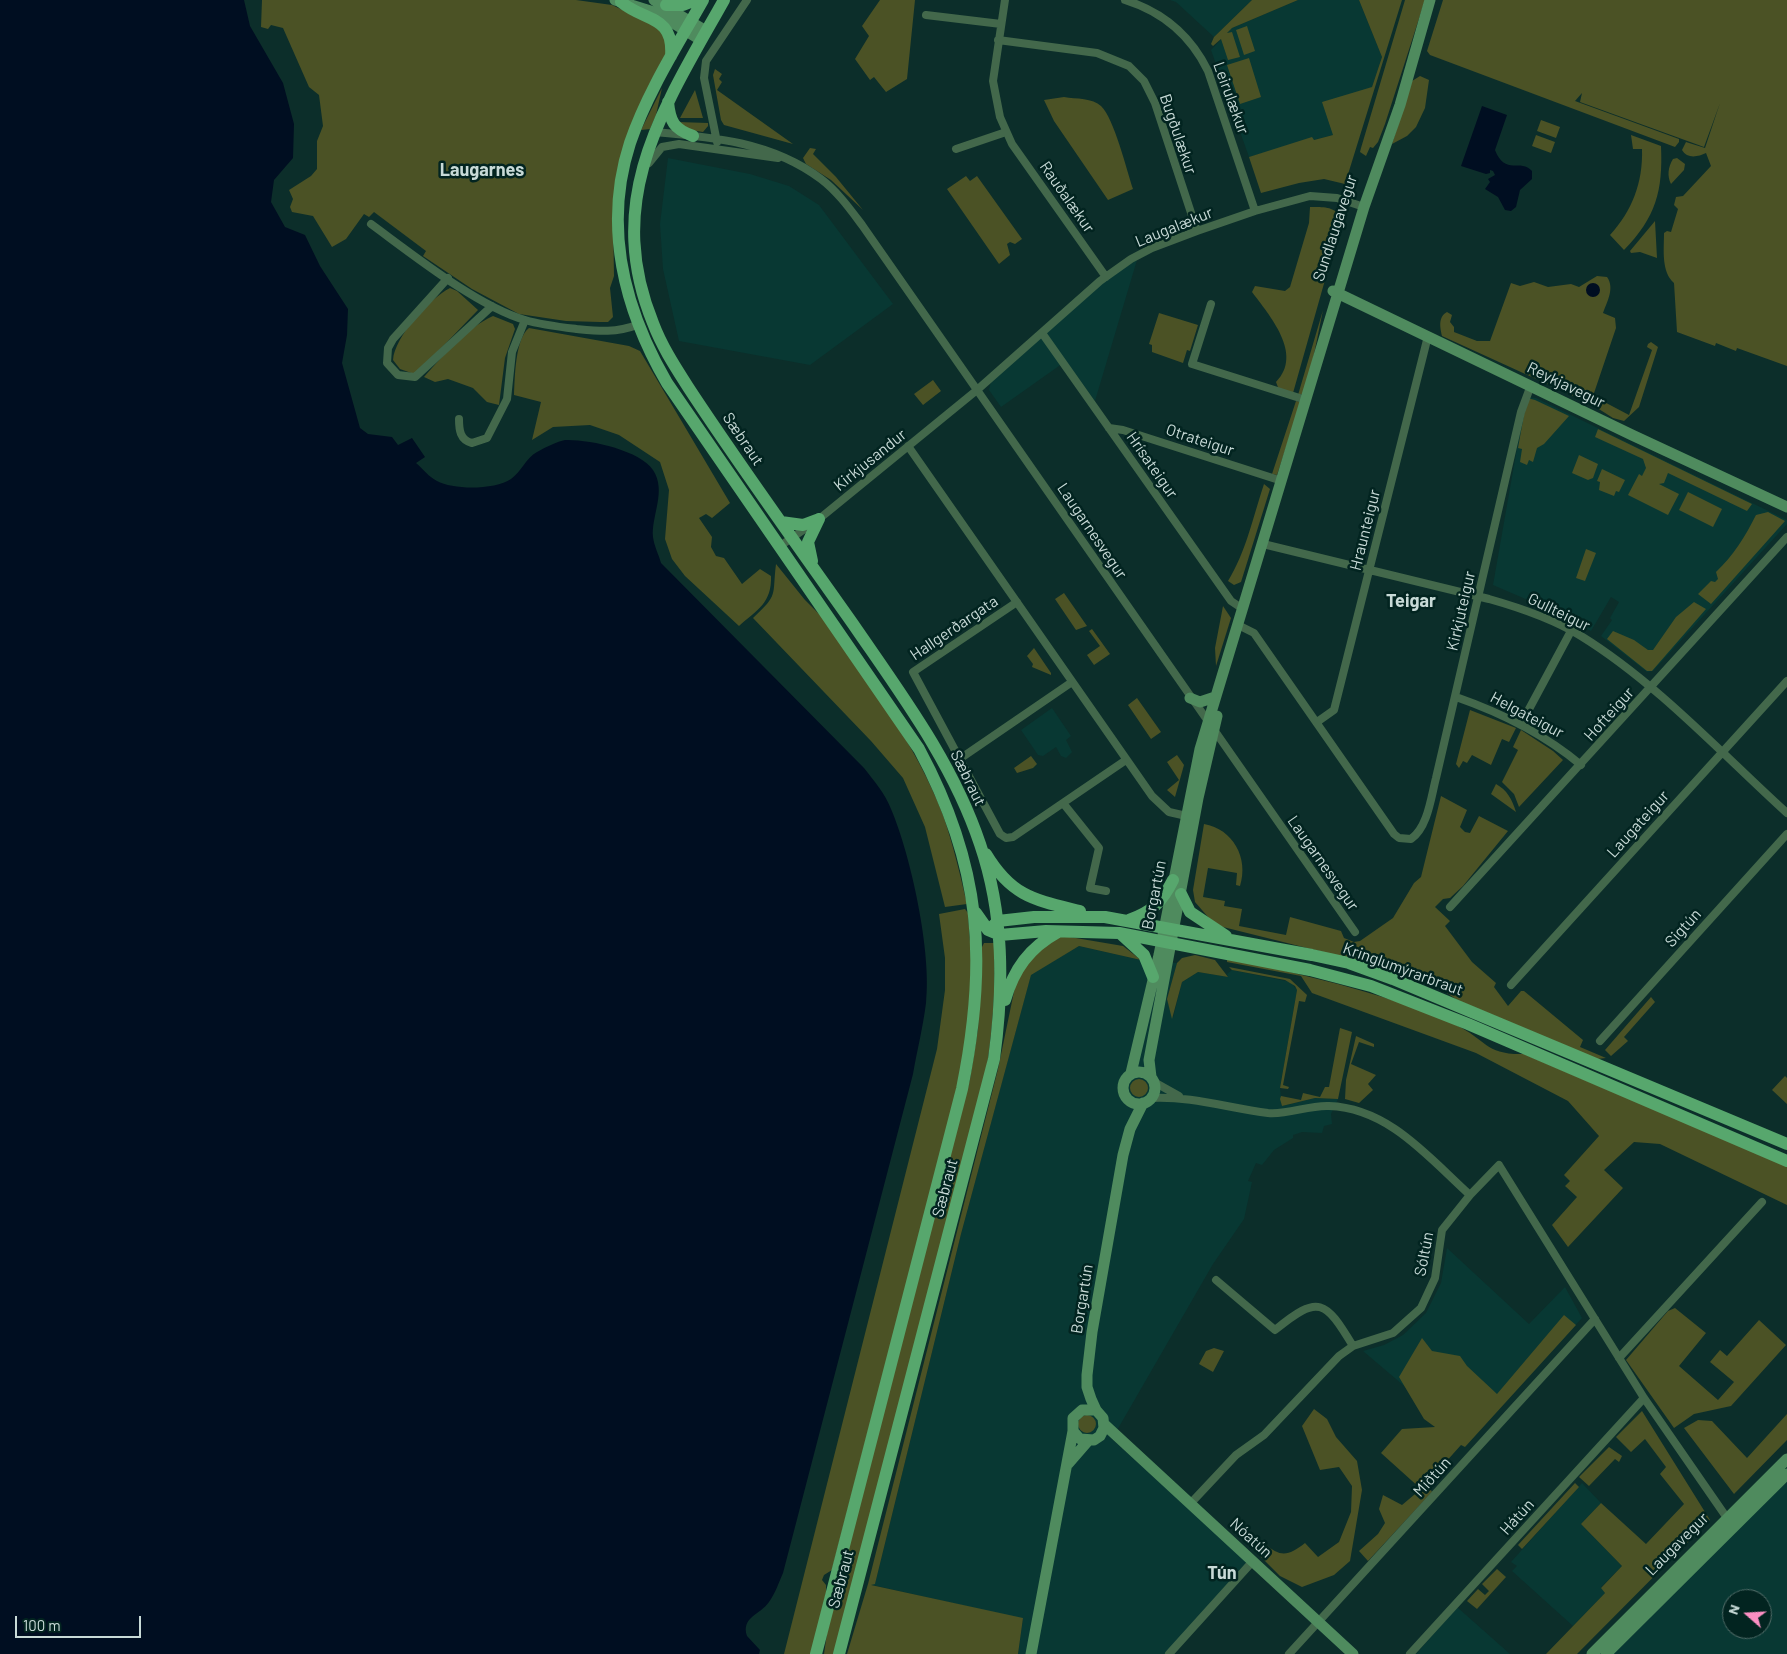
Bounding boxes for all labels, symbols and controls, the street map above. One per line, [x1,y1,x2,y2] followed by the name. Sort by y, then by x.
[1209,59,1253,137] street label: Leirulækur
[1155,91,1201,177] street label: Bugðulækur
[1035,158,1099,236] street label: Rauðalækur
[440,159,524,181] district label: Laugarnes
[1309,172,1361,284] street label: Sundlaugavegur
[1132,203,1216,251] street label: Laugalækur
[1524,358,1608,412] street label: Reykjavegur
[718,409,768,469] street label: Sæbraut
[1163,420,1237,460] street label: Otrateigur
[830,425,910,495] street label: Kirkjusandur
[1122,428,1182,502] street label: Hrísateigur
[1053,479,1131,583] street label: Laugarnesvegur
[1346,488,1384,572] street label: Hraunteigur
[1442,569,1480,653] street label: Kirkjuteigur
[1525,589,1593,635] street label: Gullteigur
[1386,590,1436,612] district label: Teigar
[906,592,1002,664] street label: Hallgerðargata
[1580,683,1638,745] street label: Hofteigur
[1487,688,1567,742] street label: Helgateigur
[946,747,990,809] street label: Sæbraut
[1603,786,1673,862] street label: Laugateigur
[1283,812,1363,914] street label: Laugarnesvegur
[1138,859,1170,931] street label: Borgartún
[1661,905,1705,951] street label: Sigtún
[1340,938,1466,1000] street label: Kringlumýrarbraut
[928,1157,962,1219] street label: Sæbraut
[1410,1230,1438,1278] street label: Sóltún
[1067,1263,1097,1335] street label: Borgartún
[1409,1453,1455,1501] street label: Miðtún
[1496,1495,1538,1539] street label: Hátún
[1641,1508,1713,1580] street label: Laugavegur
[1226,1514,1276,1562] street label: Nóatún
[824,1548,858,1610] street label: Sæbraut
[1207,1562,1237,1584] district label: Tún
[1722,1589,1772,1639] north arrow
[1724,1602,1743,1616] text: N
[18,1606,144,1638] scale bar
[23,1616,61,1634] text: 100 m

